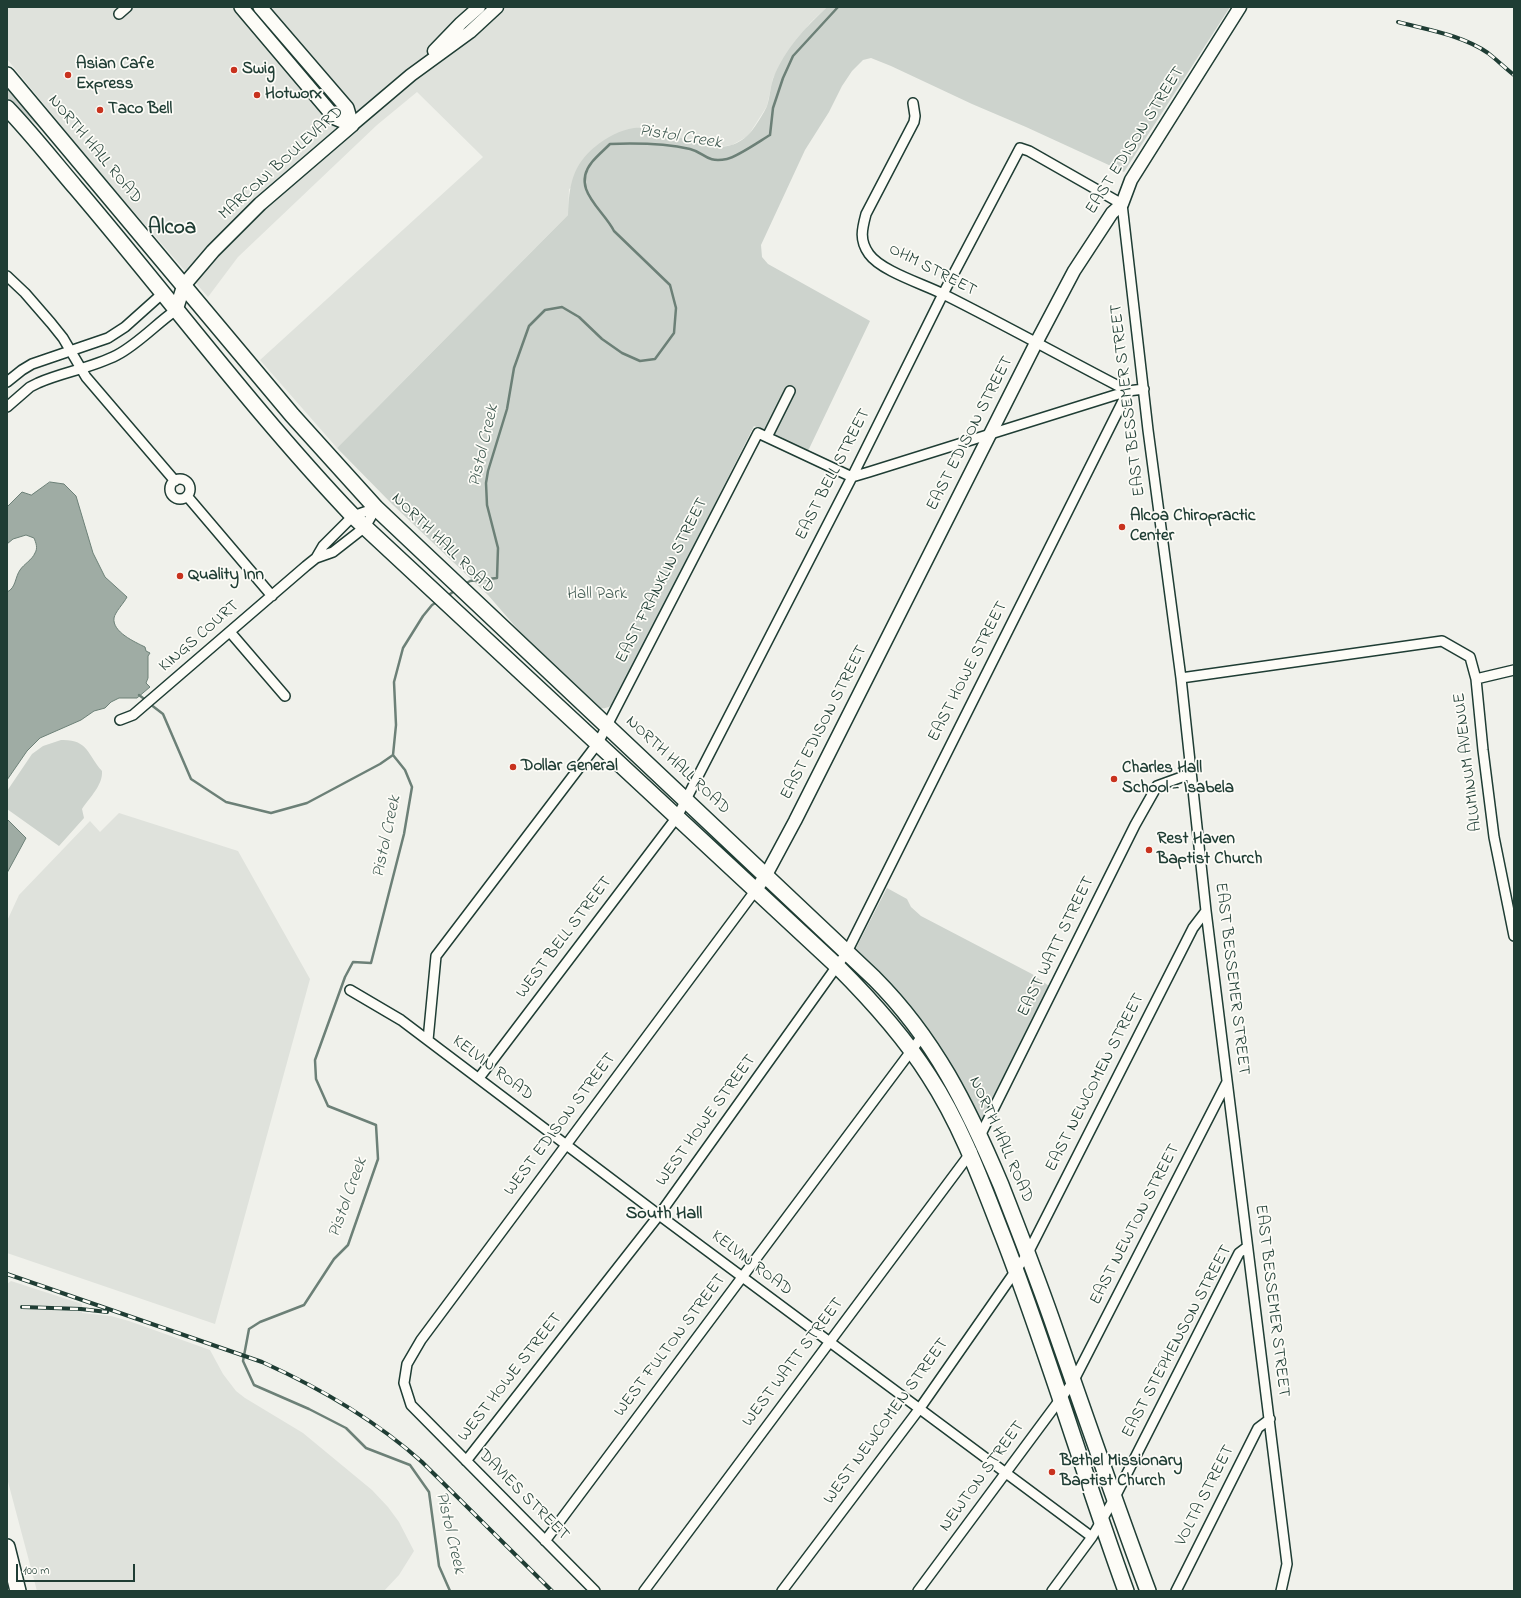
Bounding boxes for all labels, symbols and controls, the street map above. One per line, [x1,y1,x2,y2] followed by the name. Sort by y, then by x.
[76,55,154,95] place label: Asian Cafe Express
[242,60,275,80] place label: Swig
[1082,63,1190,219] street label: EAST EDISON STREET
[229,65,239,75] marker: Swig
[63,70,73,80] marker: Asian Cafe Express
[265,85,322,105] place label: Hotworx
[252,90,262,100] marker: Hotworx
[43,91,145,209] street label: NORTH HALL ROAD
[108,100,172,120] place label: Taco Bell
[216,103,348,225] street label: MARCONI BOULEVARD
[95,105,105,115] marker: Taco Bell
[637,121,723,155] water label: Pistol Creek
[148,217,196,243] district label: Alcoa
[885,240,979,302] street label: OHM STREET
[1107,302,1151,498] street label: EAST BESSEMER STREET
[923,353,1019,515] street label: EAST EDISON STREET
[465,403,505,489] water label: Pistol Creek
[792,406,876,544] street label: EAST BELL STREET
[386,490,498,598] street label: NORTH HALL ROAD
[612,495,714,667] street label: EAST FRANKLIN STREET
[1130,507,1255,547] place label: Alcoa Chiropractic Center
[1117,522,1127,532] marker: Alcoa Chiropractic Center
[188,566,264,586] place label: Quality Inn
[175,571,185,581] marker: Quality Inn
[567,585,627,605] park label: Hall Park
[156,597,244,677] street label: KINGS COURT
[925,598,1013,746] street label: EAST HOWE STREET
[777,642,873,804] street label: EAST EDISON STREET
[1450,691,1488,833] street label: ALUMINUM AVENUE
[620,712,734,820] street label: NORTH HALL ROAD
[521,757,618,777] place label: Dollar General
[1122,759,1234,799] place label: Charles Hall School - Isabela
[508,762,518,772] marker: Dollar General
[1109,774,1119,784] marker: Charles Hall School - Isabela
[369,794,407,880] water label: Pistol Creek
[1157,830,1262,870] place label: Rest Haven Baptist Church
[1144,845,1154,855] marker: Rest Haven Baptist Church
[513,873,617,1003] street label: WEST BELL STREET
[1014,874,1100,1020] street label: EAST WATT STREET
[1209,881,1253,1077] street label: EAST BESSEMER STREET
[1042,990,1150,1176] street label: EAST NEWCOMEN STREET
[447,1032,537,1106] street label: KELVIN ROAD
[501,1050,621,1200] street label: WEST EDISON STREET
[652,1051,762,1191] street label: WEST HOWE STREET
[963,1074,1037,1206] street label: NORTH HALL ROAD
[1087,1141,1185,1309] street label: EAST NEWTON STREET
[325,1155,373,1241] water label: Pistol Creek
[1249,1203,1293,1399] street label: EAST BESSEMER STREET
[626,1204,702,1226] district label: South Hall
[706,1227,796,1301] street label: KELVIN ROAD
[1118,1242,1238,1442] street label: EAST STEPHENSON STREET
[611,1271,731,1421] street label: WEST FULTON STREET
[739,1295,849,1431] street label: WEST WATT STREET
[454,1310,568,1446] street label: WEST HOWE STREET
[820,1335,954,1509] street label: WEST NEWCOMEN STREET
[936,1418,1030,1536] street label: NEWTON STREET
[1172,1442,1240,1550] street label: VOLTA STREET
[473,1446,573,1546] street label: DAVIES STREET
[1060,1452,1182,1492] place label: Bethel Missionary Baptist Church
[1047,1467,1057,1477] marker: Bethel Missionary Baptist Church
[429,1490,469,1576] water label: Pistol Creek
[18,1556,137,1582] scale bar
[23,1562,50,1580] text: 100 m

